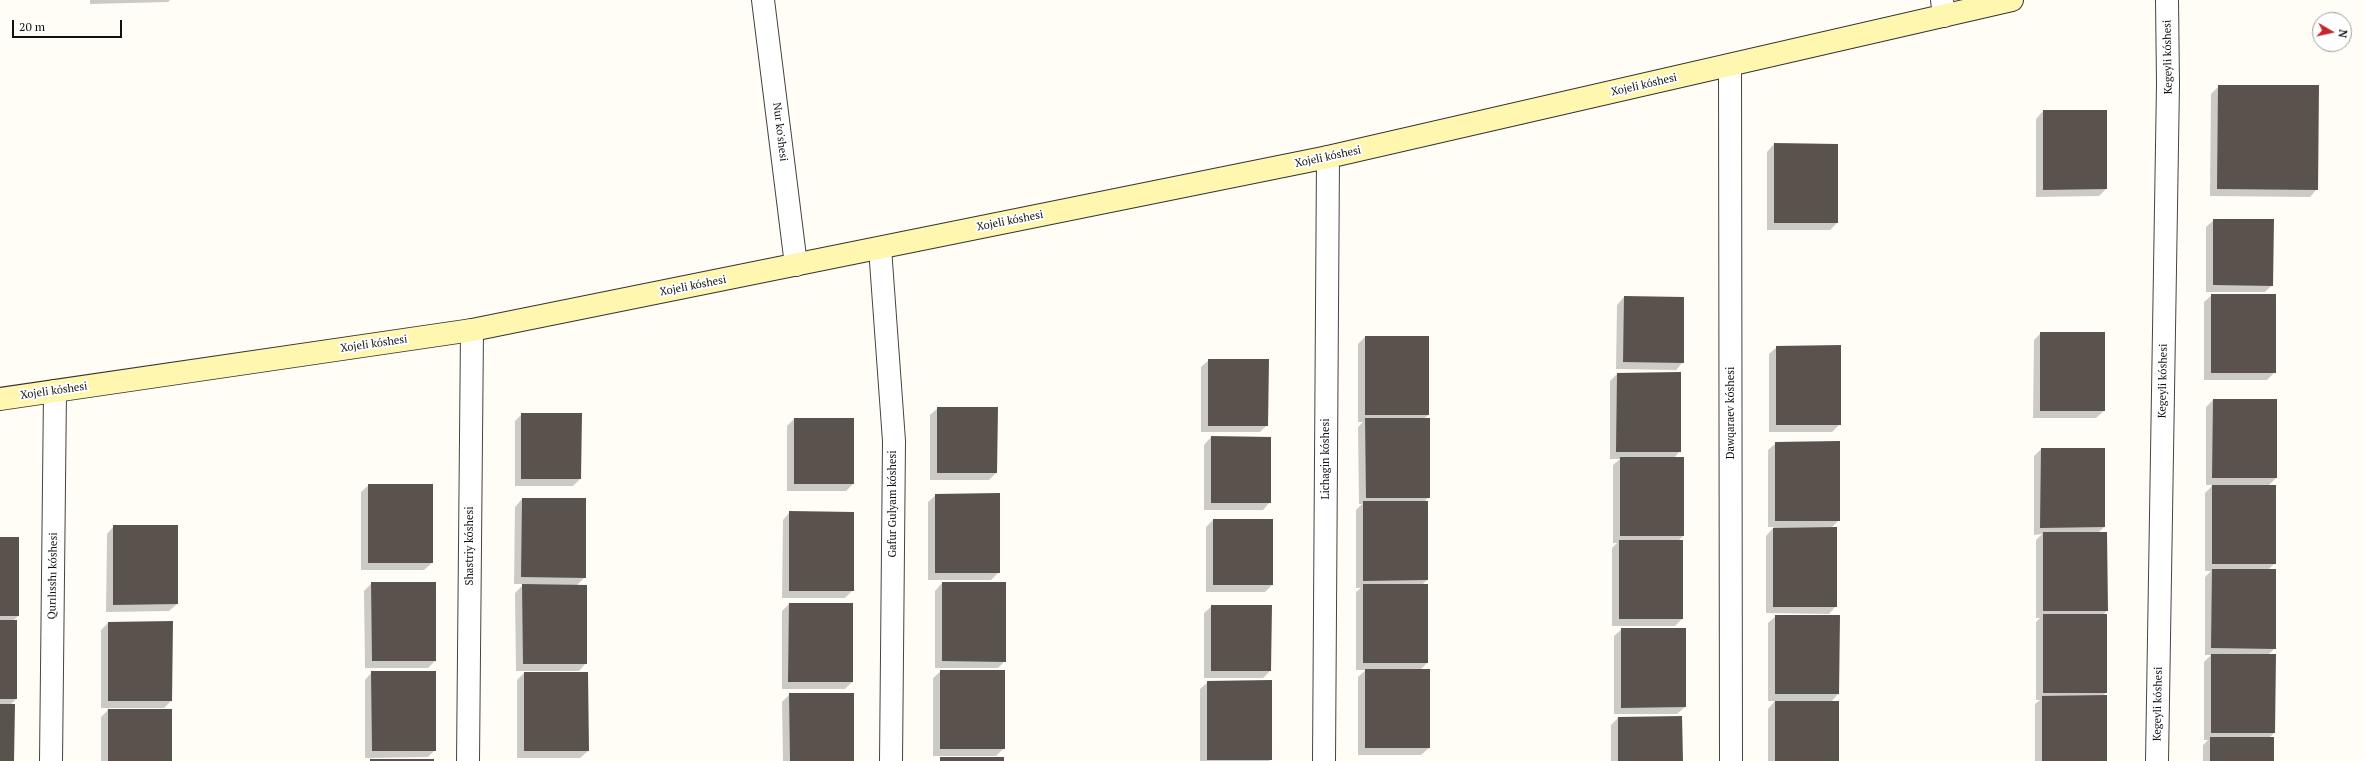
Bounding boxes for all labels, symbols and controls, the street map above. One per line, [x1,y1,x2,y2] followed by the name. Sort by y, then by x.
[14,12,124,38] scale bar
[2312,12,2352,52] north arrow
[19,19,45,34] text: 20 m
[2161,20,2175,94] street label: Kegeyli kóshesi
[2335,29,2350,39] text: N
[1610,71,1678,99] street label: Xojeli kóshesi
[770,102,790,162] street label: Nur ko'shesi
[1294,144,1362,170] street label: Xojeli kóshesi
[976,208,1044,234] street label: Xojeli kóshesi
[659,273,727,299] street label: Xojeli kóshesi
[340,333,408,355] street label: Xojeli kóshesi
[2156,344,2170,418] street label: Kegeyli kóshesi
[1724,367,1738,459] street label: Dawqaraev kóshesi
[20,380,88,402] street label: Xojeli kóshesi
[1319,418,1333,500] street label: Lichagin kóshesi
[886,450,900,558] street label: Gafur Gulyam kóshesi
[463,507,477,585] street label: Shastriy kóshesi
[46,532,60,620] street label: Qurılısshı kóshesi
[2151,667,2165,741] street label: Kegeyli kóshesi

